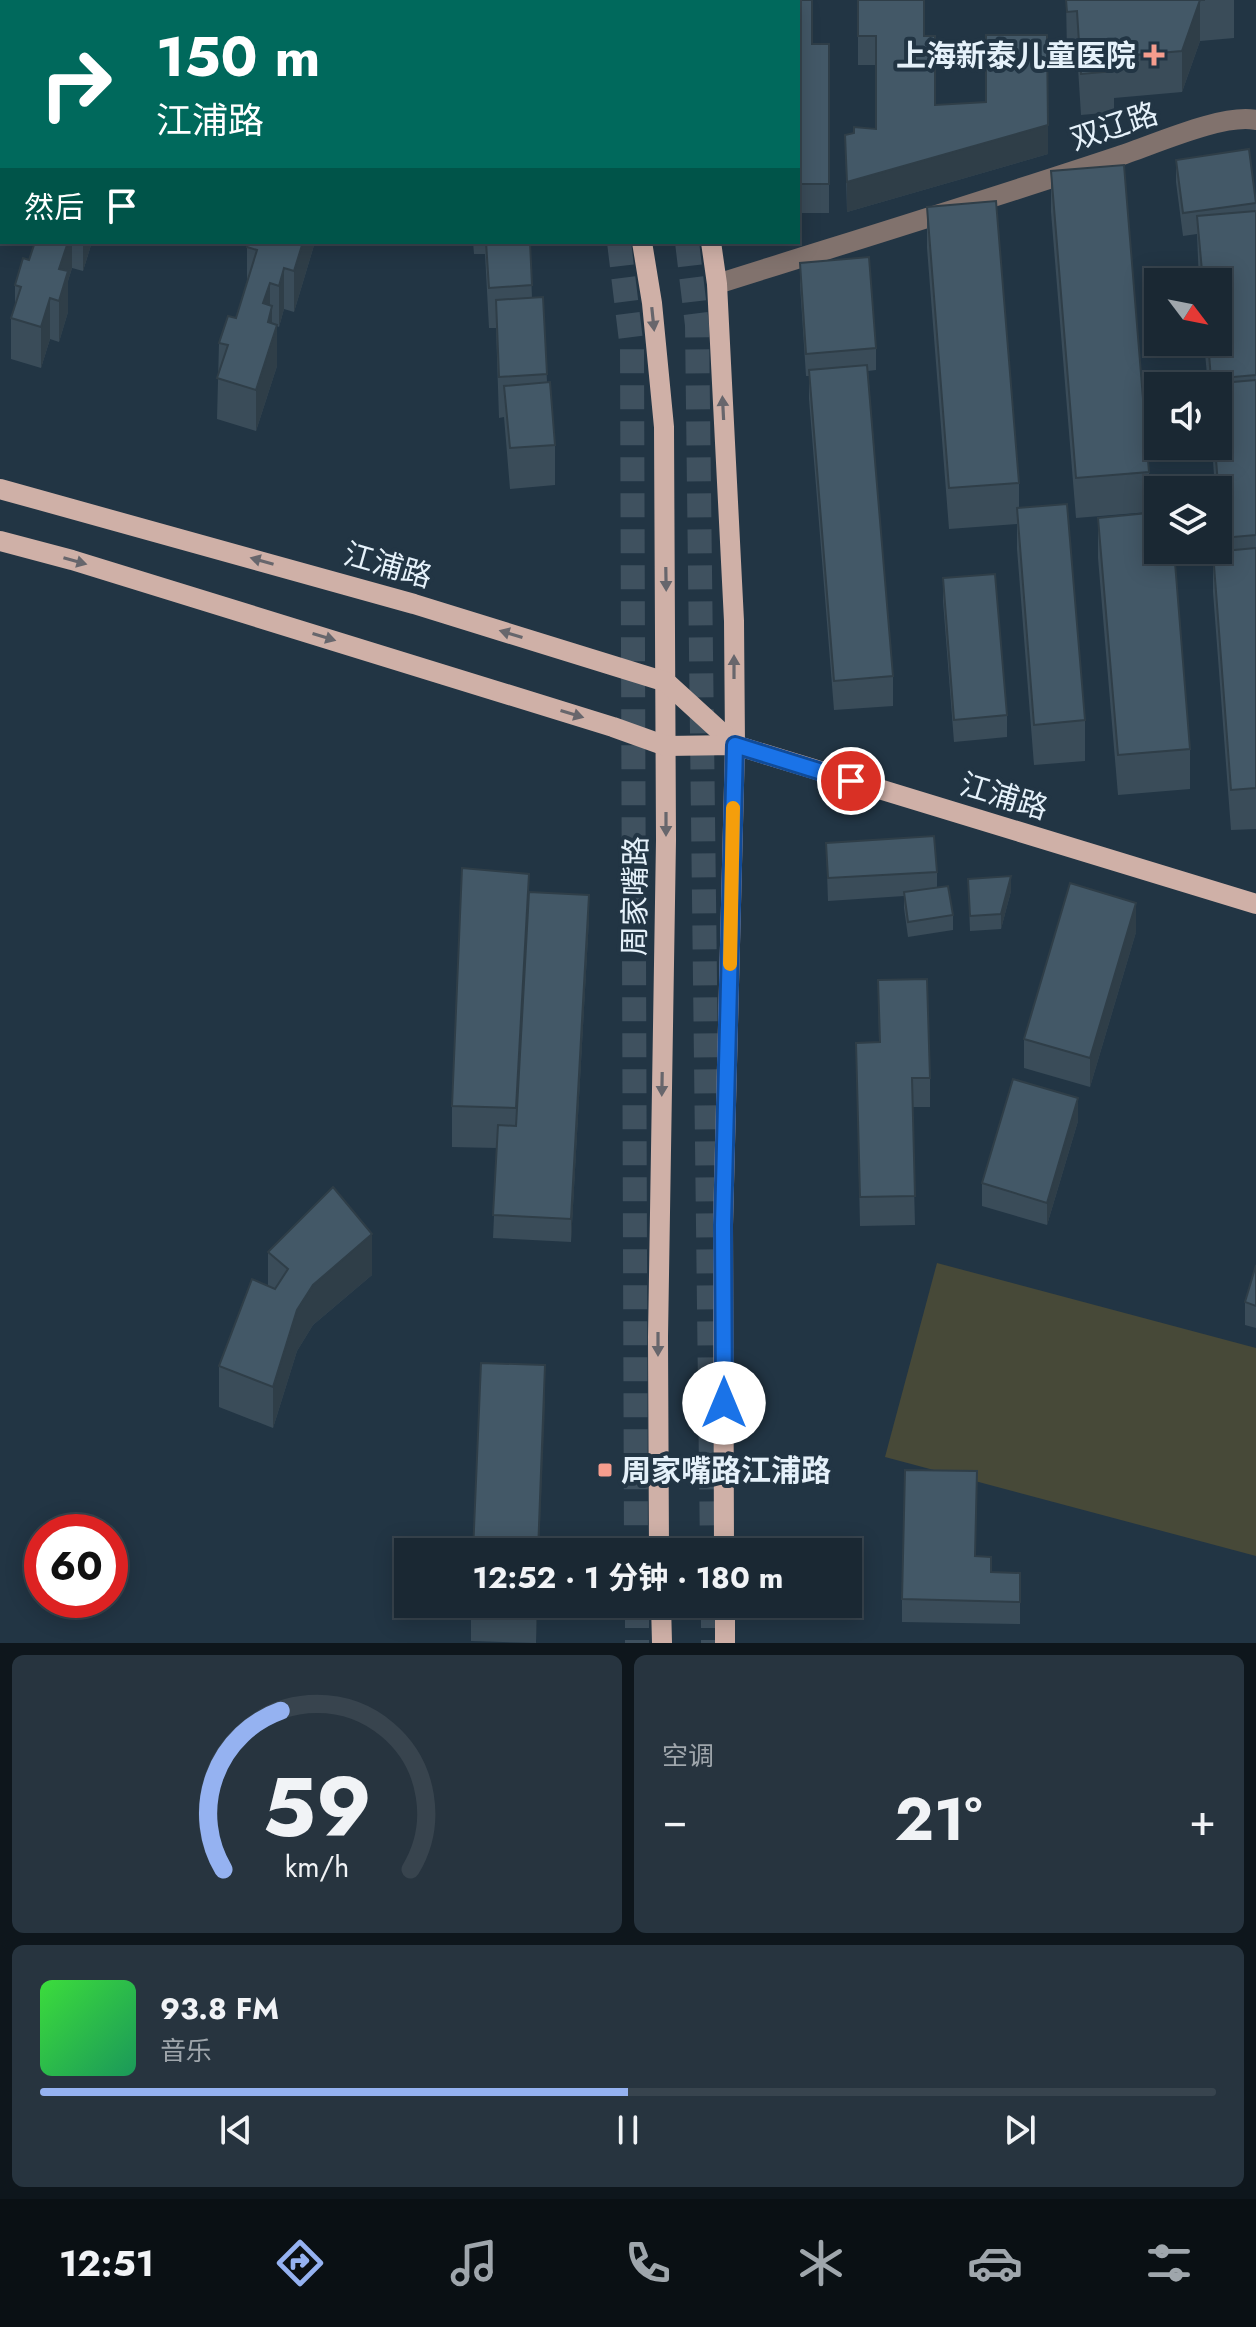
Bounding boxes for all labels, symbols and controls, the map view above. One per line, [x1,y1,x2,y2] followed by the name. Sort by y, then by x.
[156,16,320,97] text: 150 m
[24,32,128,136] icon: right
[896,34,1136,77] place label: 上海新泰儿童医院
[1143,44,1165,66] marker: 上海新泰儿童医院
[1065,92,1163,160] street label: 双辽路
[156,94,264,146] text: 江浦路
[100,184,144,228] icon: arrive
[24,186,84,229] text: 然后
[1144,268,1232,356] north arrow
[1144,268,1232,564] map controls
[647,307,660,332] one-way arrow
[1144,372,1232,460] button: sound
[716,395,729,420] one-way arrow
[1144,476,1232,564] button: layers
[339,532,437,598] street label: 江浦路
[250,554,275,566] one-way arrow
[64,555,88,568] one-way arrow
[660,567,672,592] one-way arrow
[499,627,523,640] one-way arrow
[312,631,336,644] one-way arrow
[728,654,740,679] one-way arrow
[561,708,585,721] one-way arrow
[817,747,885,815] pin
[829,759,873,803] icon: arrive
[955,762,1053,830] street label: 江浦路
[660,812,672,837] one-way arrow
[612,836,658,956] street label: 周家嘴路
[656,1072,668,1097] one-way arrow
[652,1332,664,1357] one-way arrow
[682,1361,766,1445] position arrow
[621,1449,831,1492] place label: 周家嘴路江浦路
[596,1461,614,1479] marker: 周家嘴路江浦路
[24,1514,128,1618] speed limit sign: 60
[473,1556,783,1599] text: 12:52 · 1 分钟 · 180 m
[662,1737,714,1775] text: 空调
[262,1747,372,1867] text: 59
[895,1776,982,1863] text: 21°
[662,1788,688,1852] text: −
[1189,1788,1216,1852] text: +
[285,1846,349,1888] text: km/h
[160,1987,279,2030] text: 93.8 FM
[160,2032,212,2070] text: 音乐
[214,2108,258,2152] icon: previous
[606,2108,650,2152] icon: pause
[998,2108,1042,2152] icon: next
[272,2235,328,2291] icon: directions
[446,2235,502,2291] icon: music
[620,2235,676,2291] icon: phone
[793,2235,849,2291] icon: climate
[967,2235,1023,2291] icon: car
[1141,2235,1197,2291] icon: filters
[59,2237,154,2289] text: 12:51

